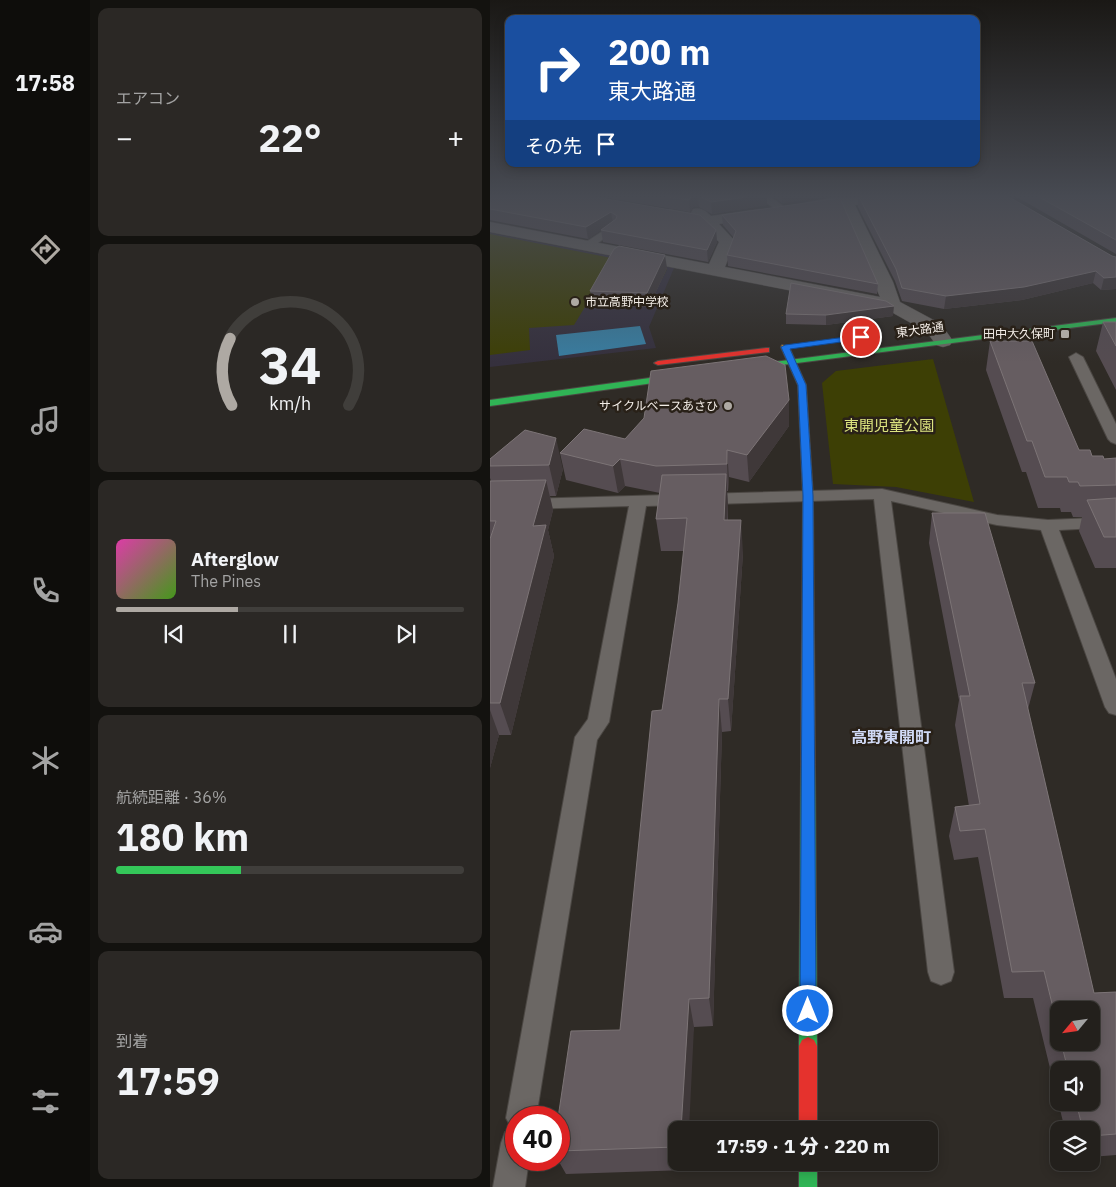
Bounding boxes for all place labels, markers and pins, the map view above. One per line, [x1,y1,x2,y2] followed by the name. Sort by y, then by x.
[585,294,669,309] place label: 市立高野中学校
[569,296,581,308] marker: 市立高野中学校
[840,316,882,358] pin
[983,326,1055,341] place label: 田中大久保町
[1059,328,1071,340] marker: 田中大久保町
[599,398,718,413] place label: サイクルベースあさひ
[722,400,734,412] marker: サイクルベースあさひ

